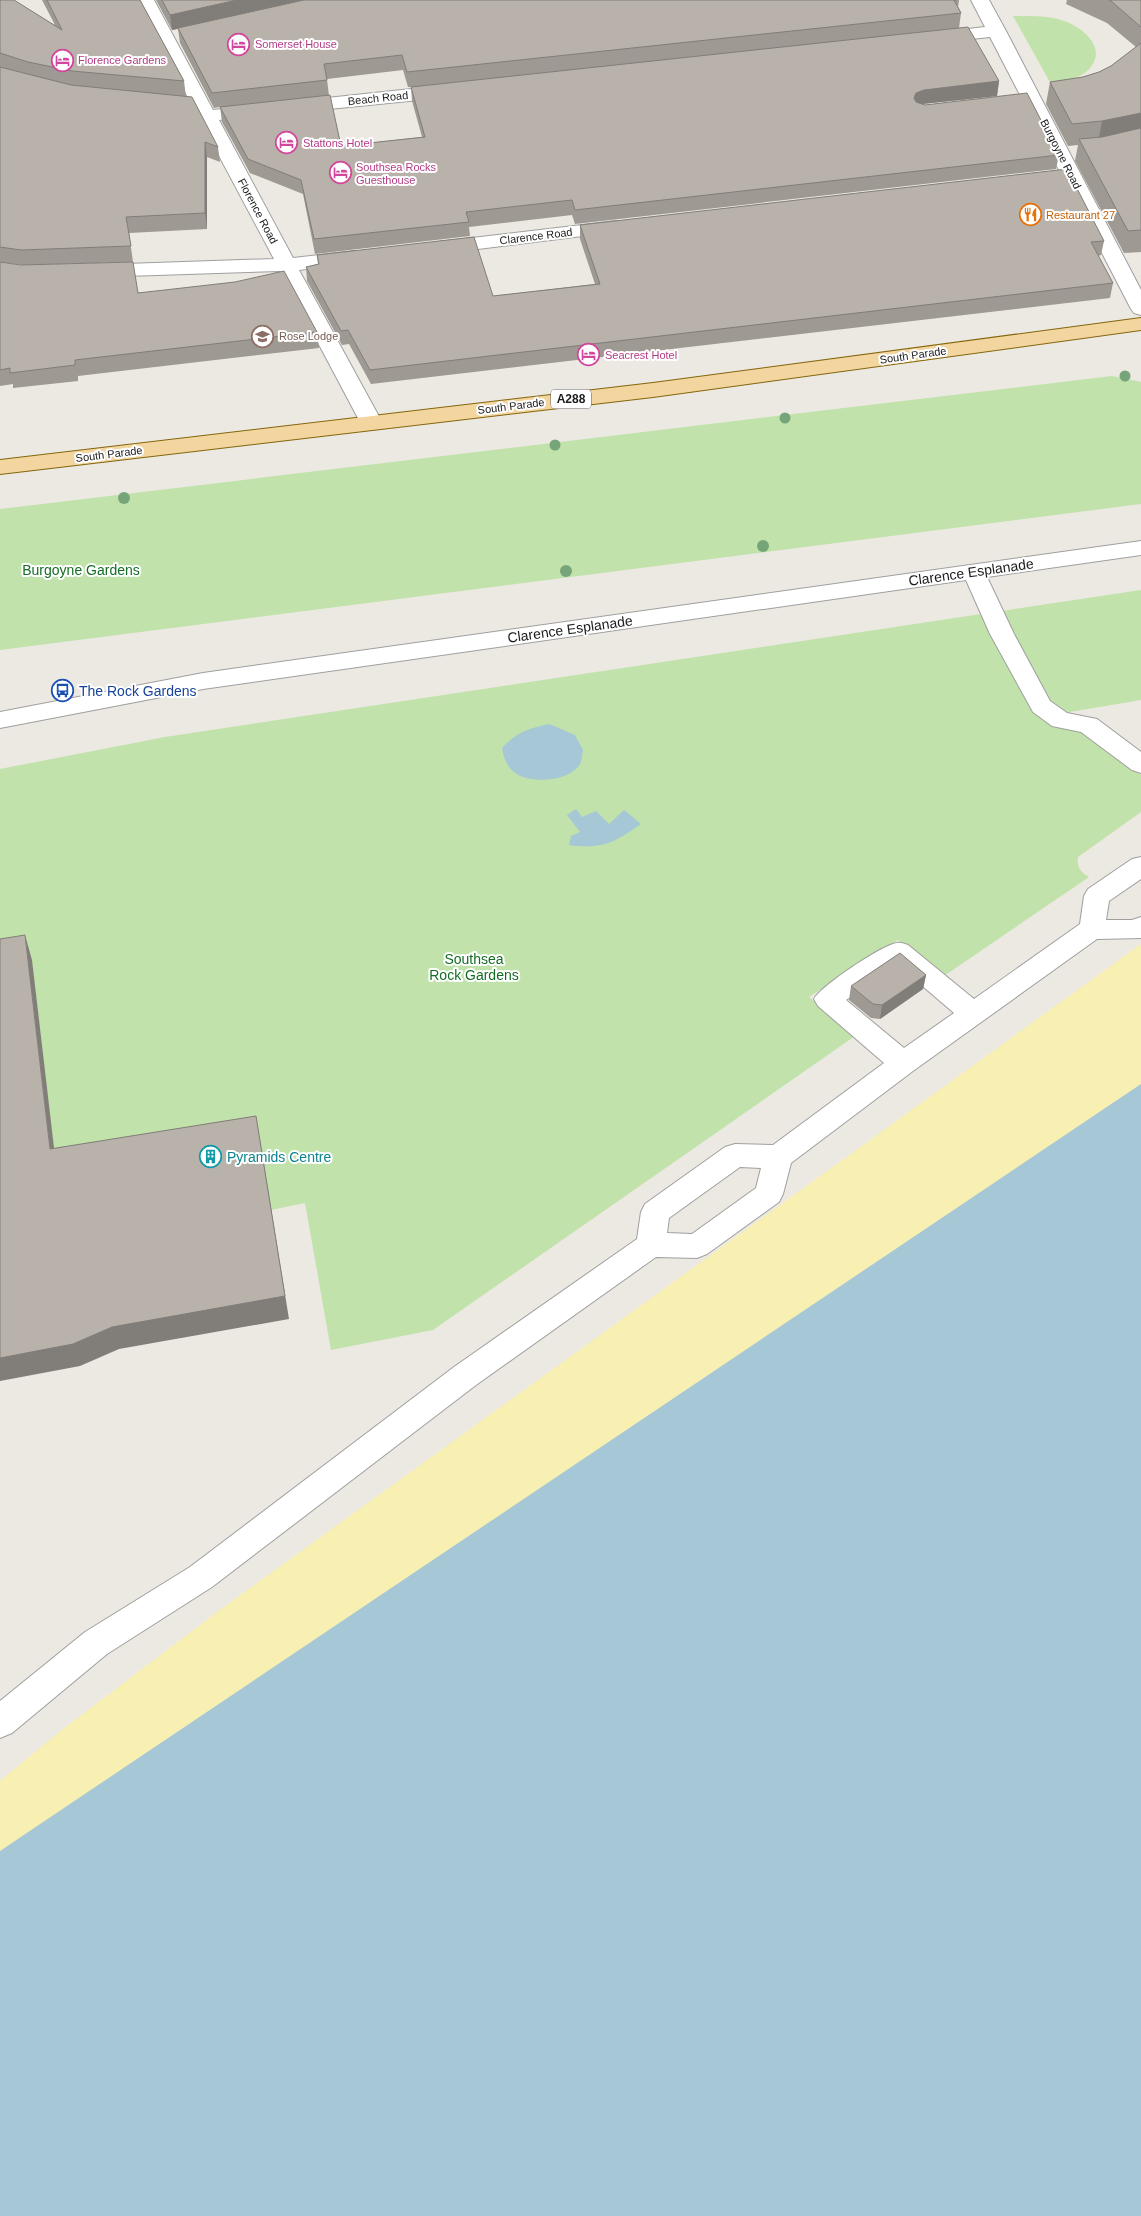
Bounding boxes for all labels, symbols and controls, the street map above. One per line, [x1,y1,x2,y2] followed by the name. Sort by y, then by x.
[227,32,251,56] hotel icon: Somerset House
[255,38,337,50] place label: Somerset House
[50,48,74,72] hotel icon: Florence Gardens
[78,54,167,66] place label: Florence Gardens
[347,89,409,107] street label: Beach Road
[1038,117,1084,191] street label: Burgoyne Road
[275,131,299,155] hotel icon: Stattons Hotel
[303,137,372,149] place label: Stattons Hotel
[328,161,352,185] hotel icon: Southsea Rocks Guesthouse
[356,161,437,186] place label: Southsea Rocks Guesthouse
[236,176,280,246] street label: Florence Road
[1018,203,1042,227] restaurant icon: Restaurant 27
[1046,209,1115,221] place label: Restaurant 27
[499,226,573,246] street label: Clarence Road
[251,324,275,348] school or university icon: Rose Lodge
[279,330,338,342] place label: Rose Lodge
[577,343,601,367] hotel icon: Seacrest Hotel
[879,344,947,366] street label: South Parade
[605,349,677,361] place label: Seacrest Hotel
[551,389,591,408] road number: A288
[477,396,545,416] street label: South Parade
[75,444,143,464] street label: South Parade
[907,555,1035,589] street label: Clarence Esplanade
[22,562,140,578] park label: Burgoyne Gardens
[506,612,634,646] street label: Clarence Esplanade
[51,679,75,703] bus stop icon: The Rock Gardens
[79,683,197,699] place label: The Rock Gardens
[429,951,519,983] park label: Southsea Rock Gardens
[199,1145,223,1169] building icon: Pyramids Centre
[227,1149,331,1165] place label: Pyramids Centre

